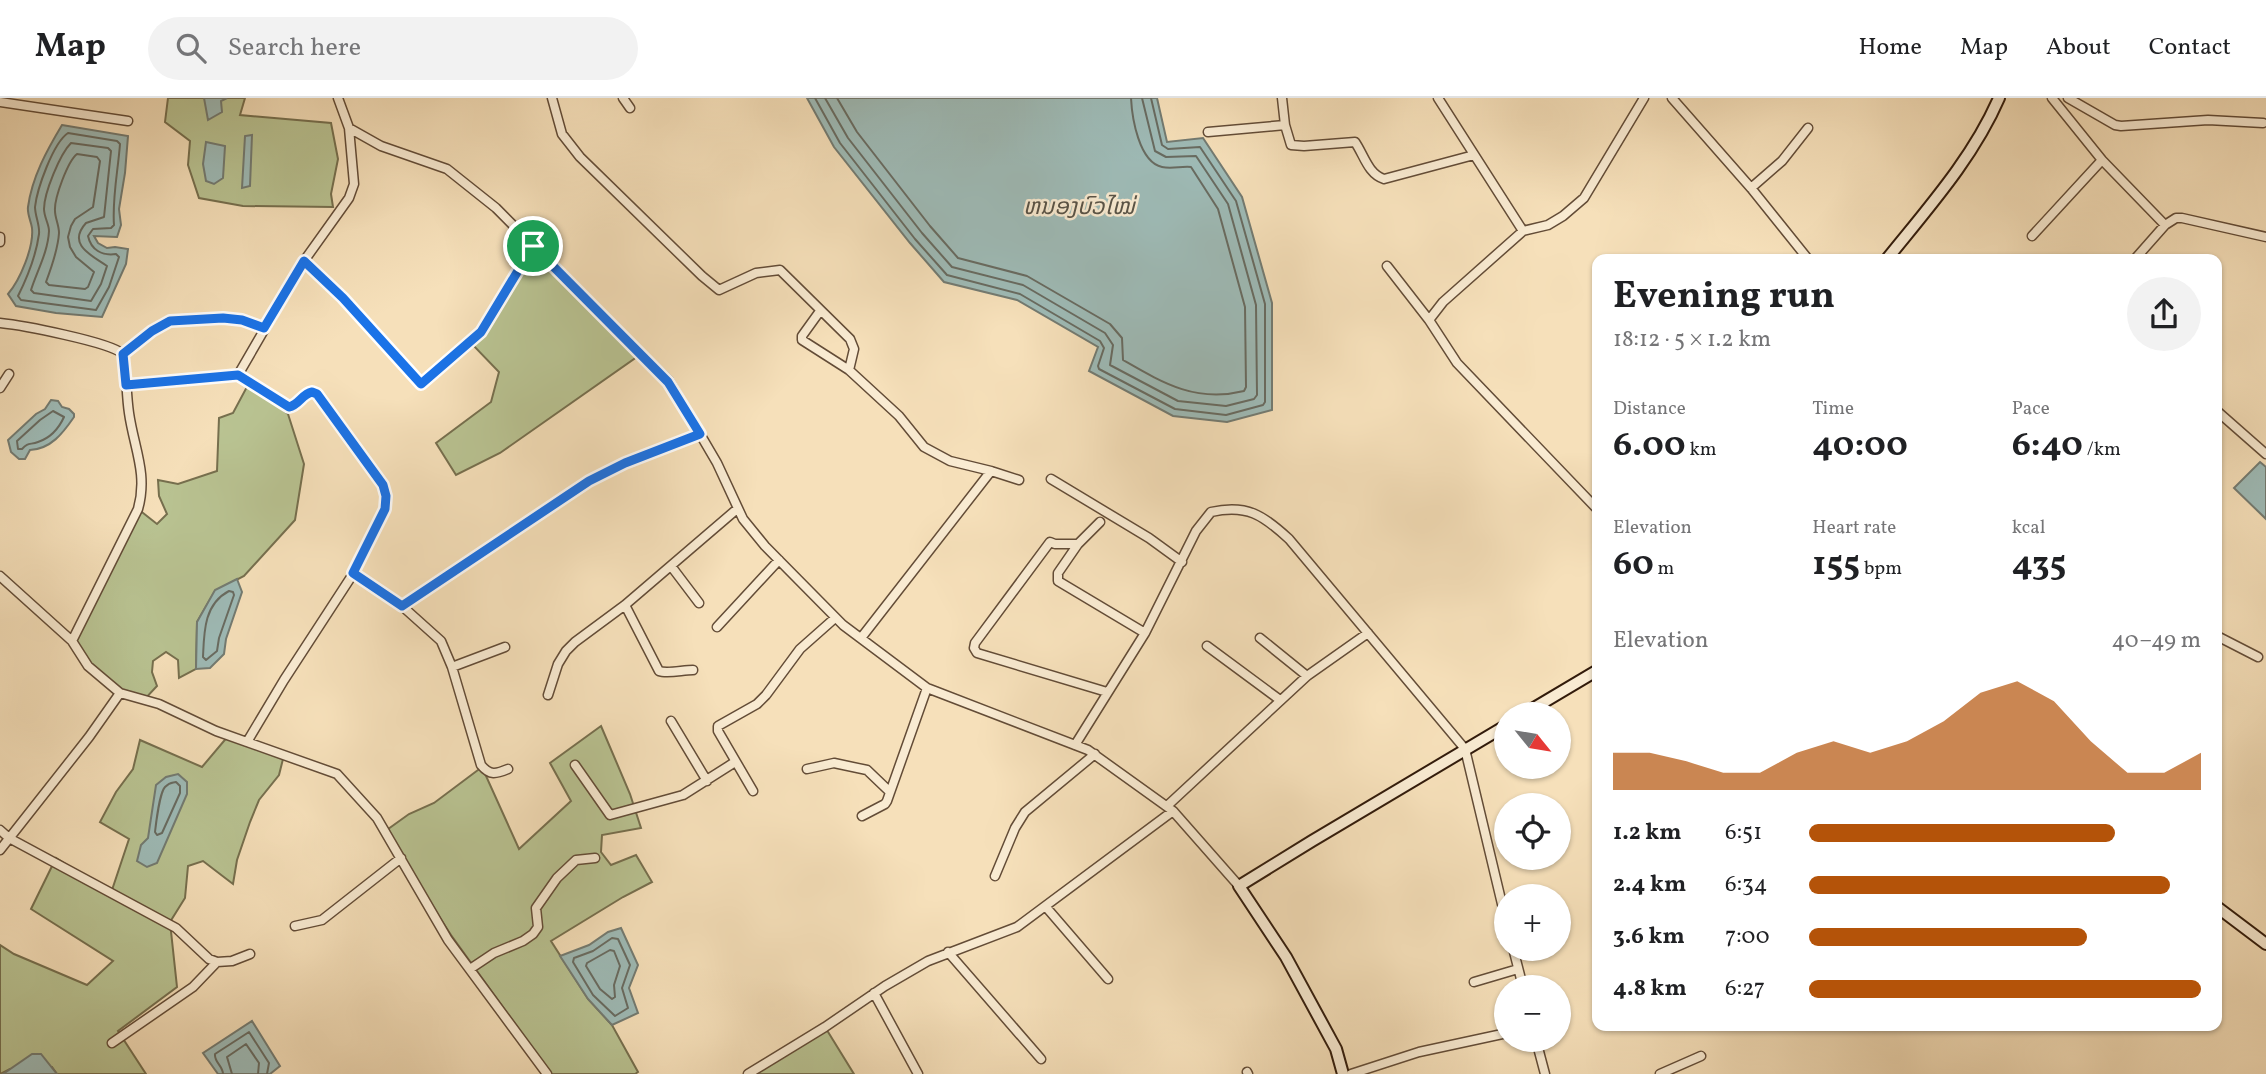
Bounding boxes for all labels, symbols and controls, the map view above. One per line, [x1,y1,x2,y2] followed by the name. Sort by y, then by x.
[148,17,638,80] search box
[35,25,106,71] text: Map
[172,29,210,67] icon: search
[228,30,361,66] text: Search here
[1858,31,1922,65] text: Home
[1960,31,2008,65] text: Map
[2046,31,2111,65] text: About
[2149,31,2231,65] text: Contact
[1023,192,1138,224] water label: ຫນອງບົວໄໝ່
[503,216,563,276] pin
[514,227,552,265] icon: arrive
[1613,271,1835,324] text: Evening run
[2127,277,2201,351] button: share
[1613,324,1771,356] text: 18:12 · 5 × 1.2 km
[1613,396,1686,422] text: Distance
[1812,396,1854,422] text: Time
[2012,396,2050,422] text: Pace
[1613,422,1686,470] text: 6.00
[1812,422,1908,470] text: 40:00
[2012,422,2083,470] text: 6:40
[1686,437,1717,463] text: km
[2083,437,2121,463] text: /km
[1613,515,1692,541] text: Elevation
[1812,515,1896,541] text: Heart rate
[2012,515,2045,541] text: kcal
[1613,541,1654,589] text: 60
[1812,541,1860,589] text: 155
[2012,541,2066,589] text: 435
[1654,556,1674,582] text: m
[1860,556,1902,582] text: bpm
[1613,625,1709,657] text: Elevation
[2111,625,2201,657] text: 40–49 m
[1494,702,1572,779] north arrow
[1494,702,1571,1052] map controls
[1494,793,1571,870] button: locate
[1613,817,1682,849] text: 1.2 km
[1725,817,1762,849] text: 6:51
[1613,869,1686,901] text: 2.4 km
[1725,869,1768,901] text: 6:34
[1494,884,1571,961] button: +
[1613,921,1685,953] text: 3.6 km
[1725,921,1770,953] text: 7:00
[1613,973,1687,1005] text: 4.8 km
[1725,973,1765,1005] text: 6:27
[1494,975,1571,1052] button: −

